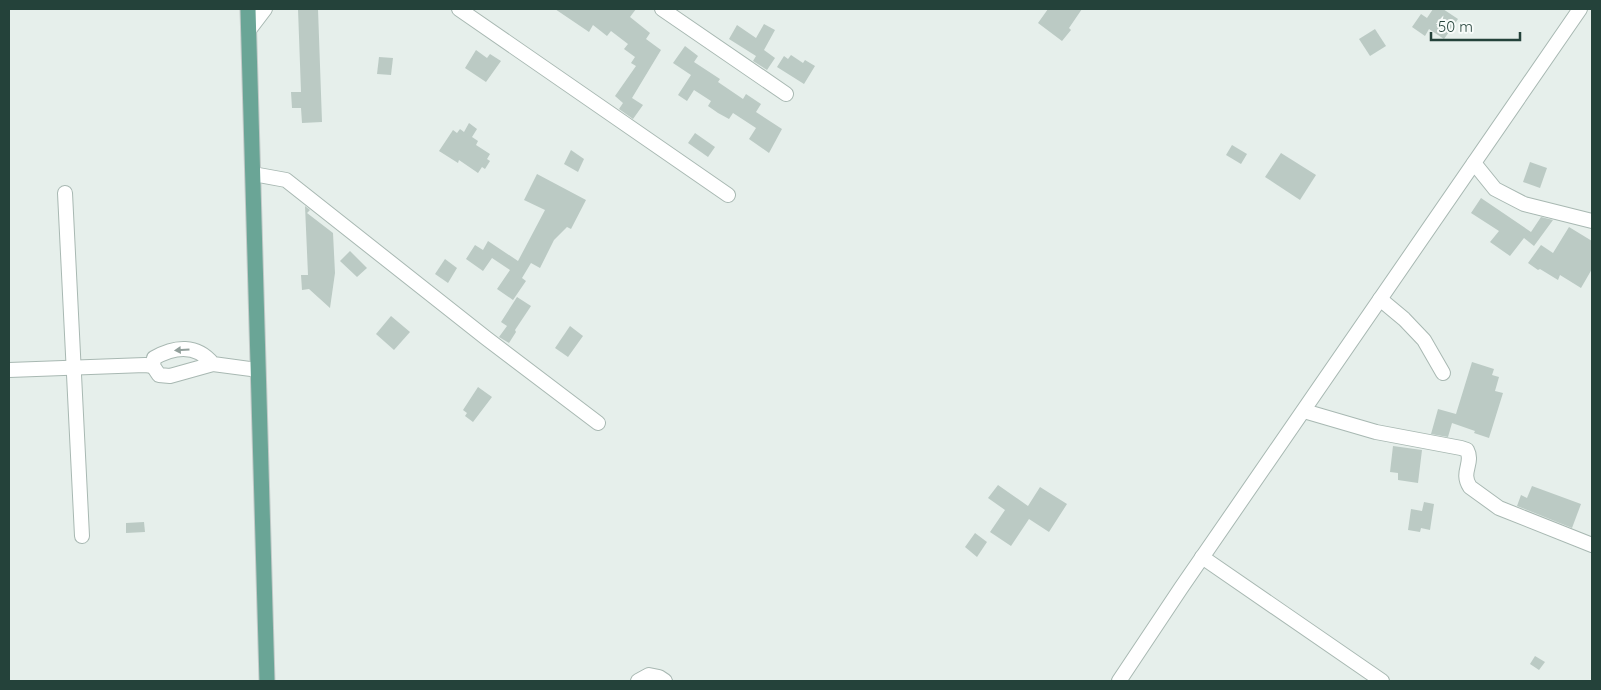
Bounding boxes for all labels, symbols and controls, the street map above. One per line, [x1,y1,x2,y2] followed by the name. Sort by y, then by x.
[1431,10,1520,42] scale bar
[1438,17,1473,36] text: 50 m
[173,346,189,354] one-way arrow

